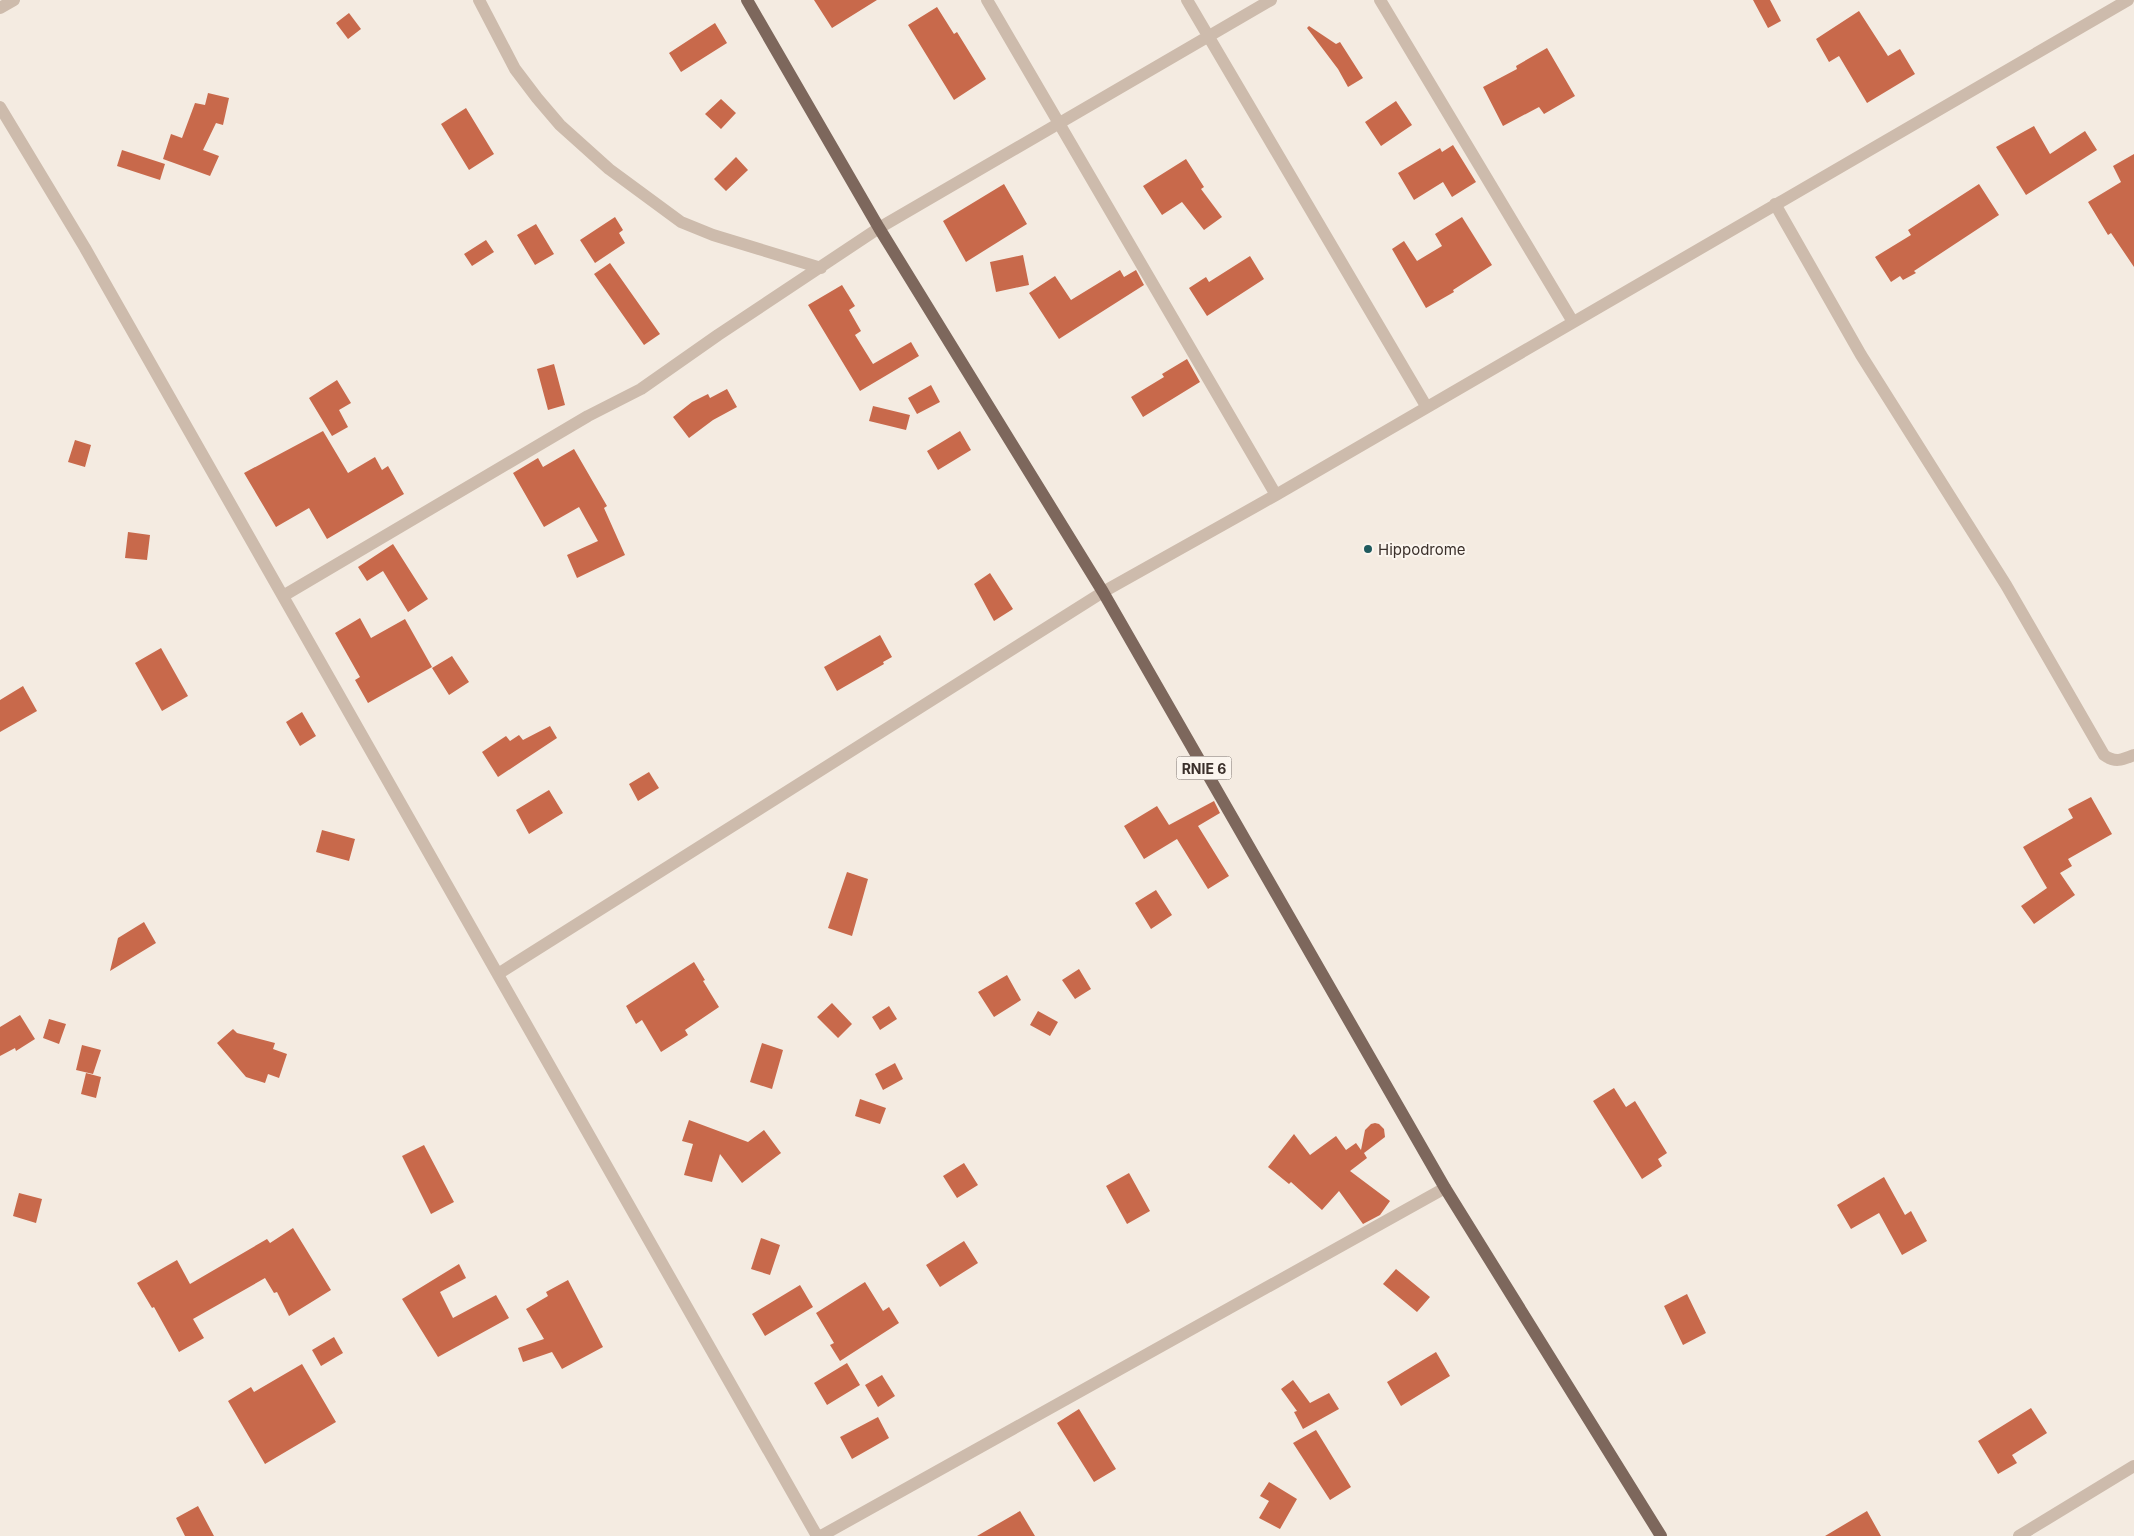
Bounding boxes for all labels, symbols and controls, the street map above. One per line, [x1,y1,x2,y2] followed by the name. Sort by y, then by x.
[1378,540,1466,559] place label: Hippodrome
[1362,543,1374,555] marker: Hippodrome
[1176,756,1232,780] road number: RNIE 6

